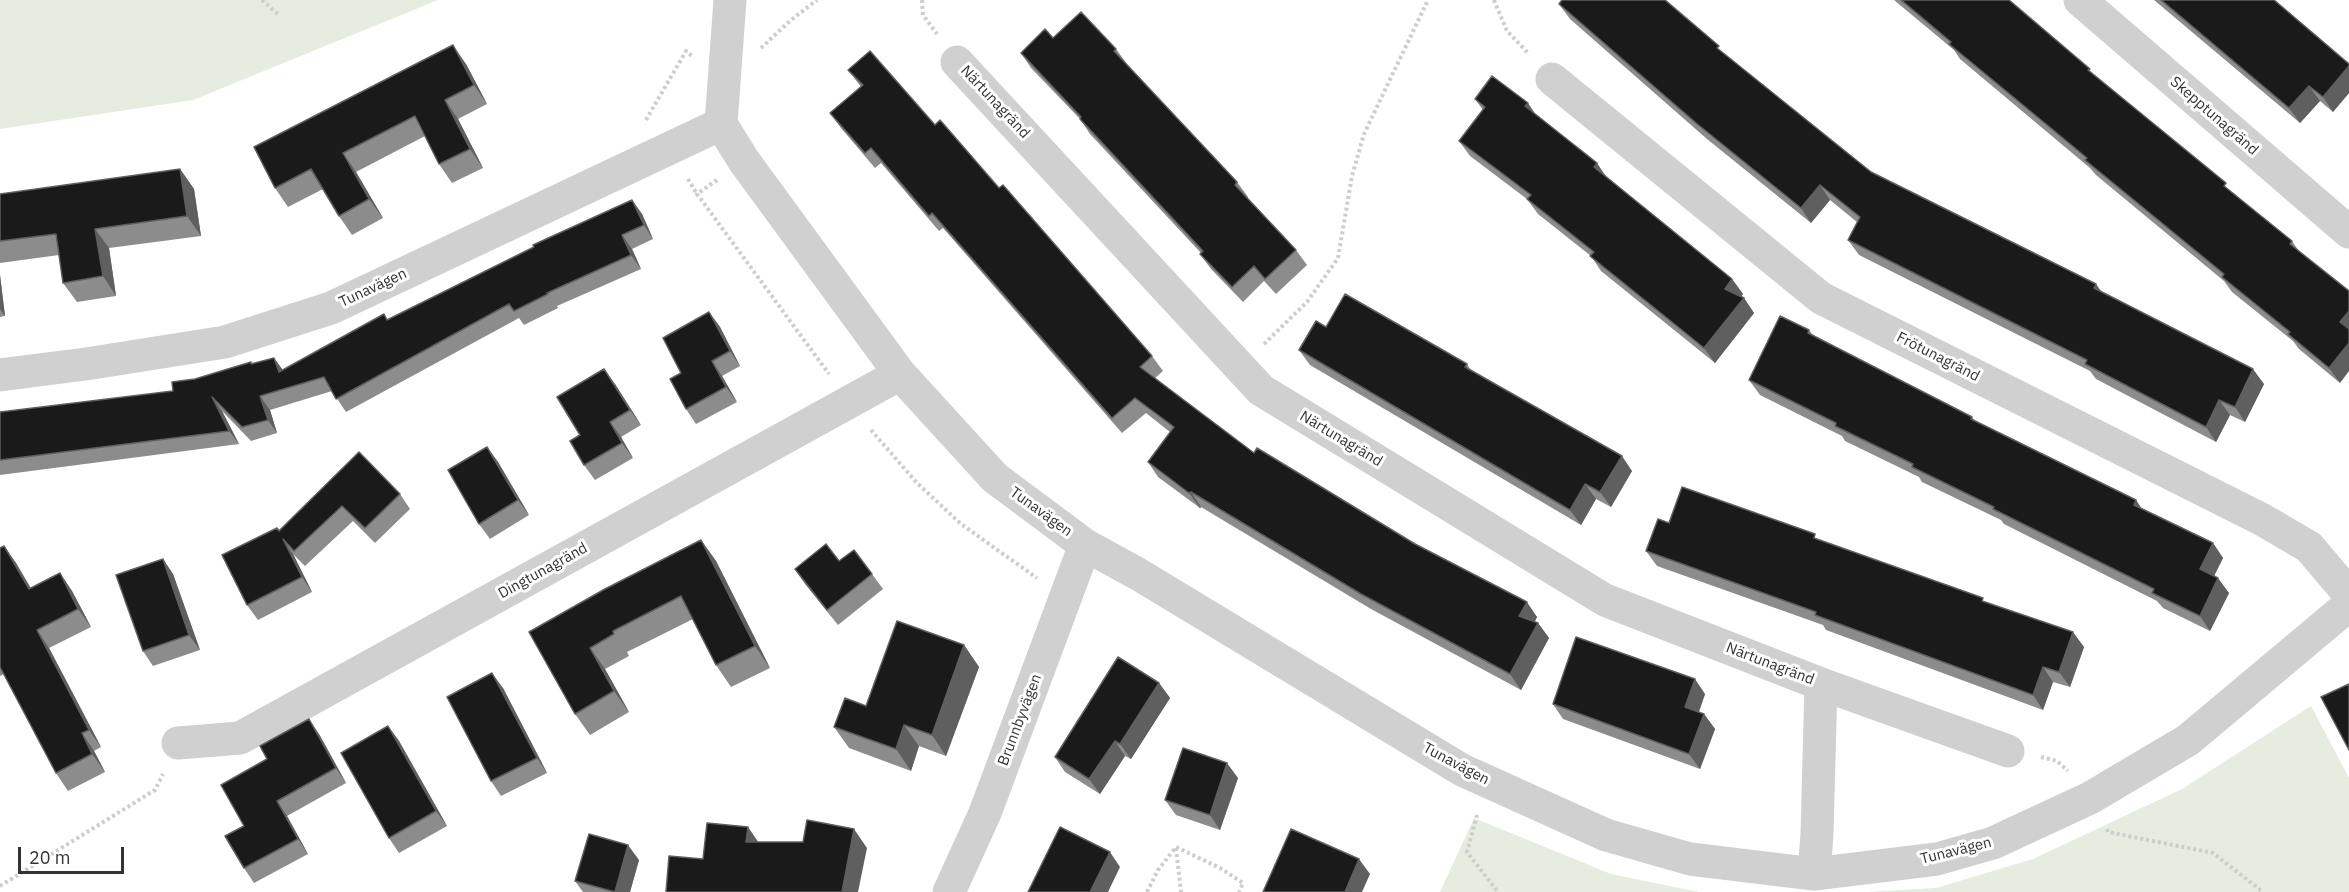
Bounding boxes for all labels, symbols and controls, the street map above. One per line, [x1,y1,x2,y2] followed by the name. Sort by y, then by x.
[957,62,1033,142] street label: Närtunagränd
[2166,73,2262,159] street label: Skepptunagränd
[336,265,410,311] street label: Tunavägen
[1893,328,1983,386] street label: Frötunagränd
[1296,407,1386,471] street label: Närtunagränd
[1006,483,1076,541] street label: Tunavägen
[495,539,591,603] street label: Dingtunagränd
[1723,639,1817,689] street label: Närtunagränd
[994,672,1046,768] street label: Brunnbyvägen
[1420,739,1492,789] street label: Tunavägen
[1919,833,1993,869] street label: Tunavägen
[21,835,128,873] scale bar
[29,846,71,869] text: 20 m

